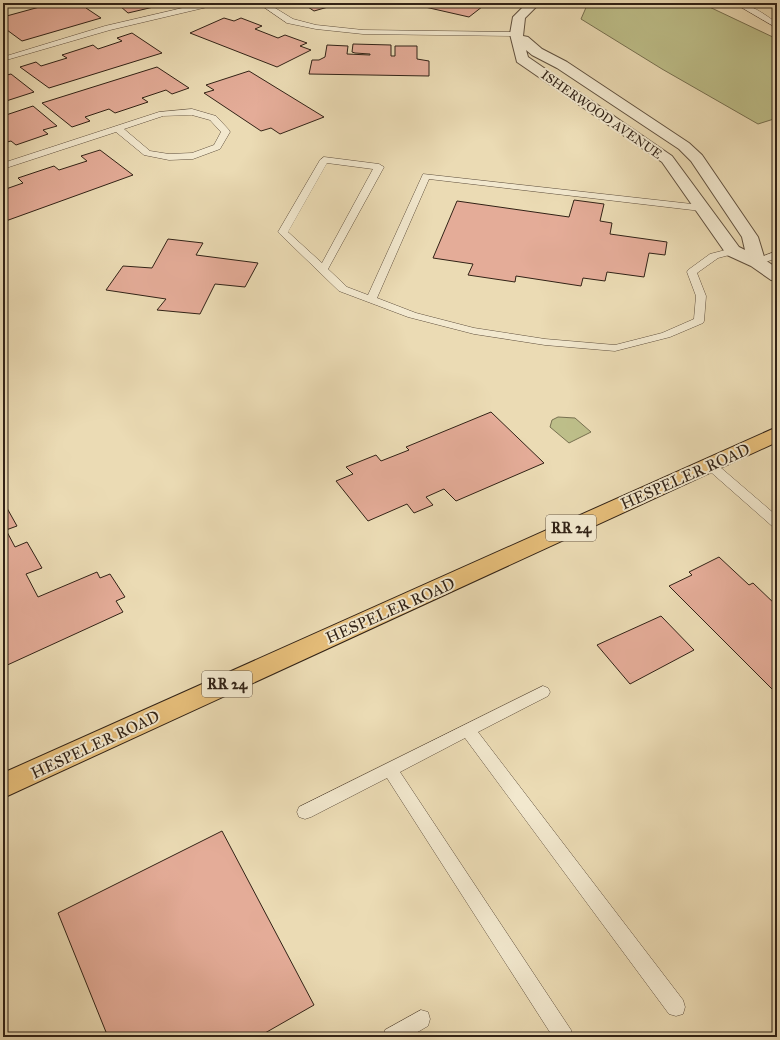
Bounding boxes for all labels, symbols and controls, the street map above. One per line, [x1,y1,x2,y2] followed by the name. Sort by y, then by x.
[538,67,665,163] street label: ISHERWOOD AVENUE
[618,439,753,513] street label: HESPELER ROAD
[546,515,596,541] road number: RR 24
[323,573,458,647] street label: HESPELER ROAD
[202,671,252,697] road number: RR 24
[28,706,162,783] street label: HESPELER ROAD

